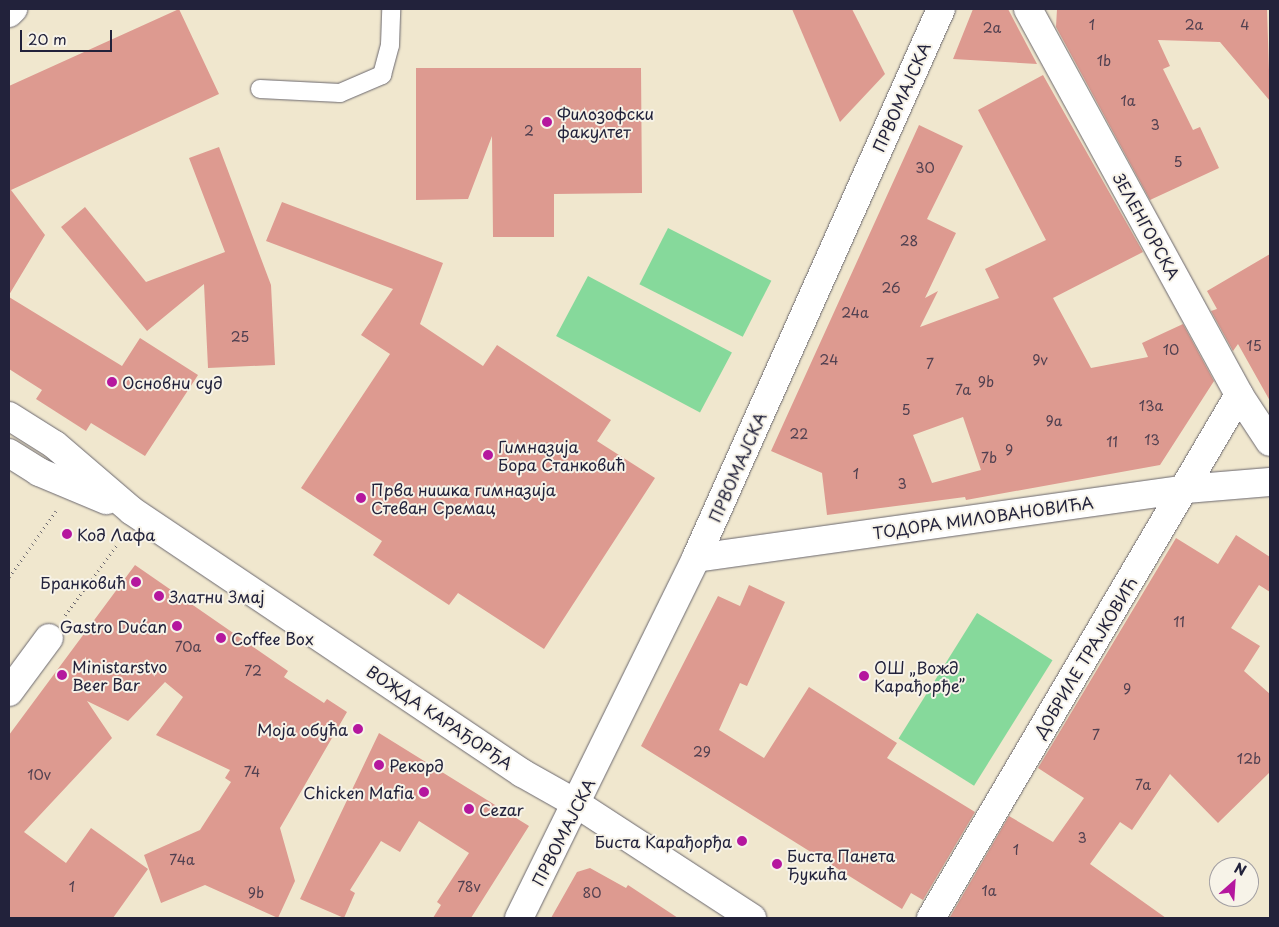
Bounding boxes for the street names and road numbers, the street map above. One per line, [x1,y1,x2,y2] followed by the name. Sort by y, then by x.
[868,39,934,155] street label: ПРВОМАЈСКА
[1110,169,1184,283] street label: ЗЕЛЕНГОРСКА
[704,409,770,525] street label: ПРВОМАЈСКА
[871,492,1095,542] street label: ТОДОРА МИЛОВАНОВИЋА
[1029,573,1141,741] street label: ДОБРИЛЕ ТРАЈКОВИЋ
[364,661,516,773] street label: ВОЖДА КАРАЂОРЂА
[528,775,598,889] street label: ПРВОМАЈСКА

